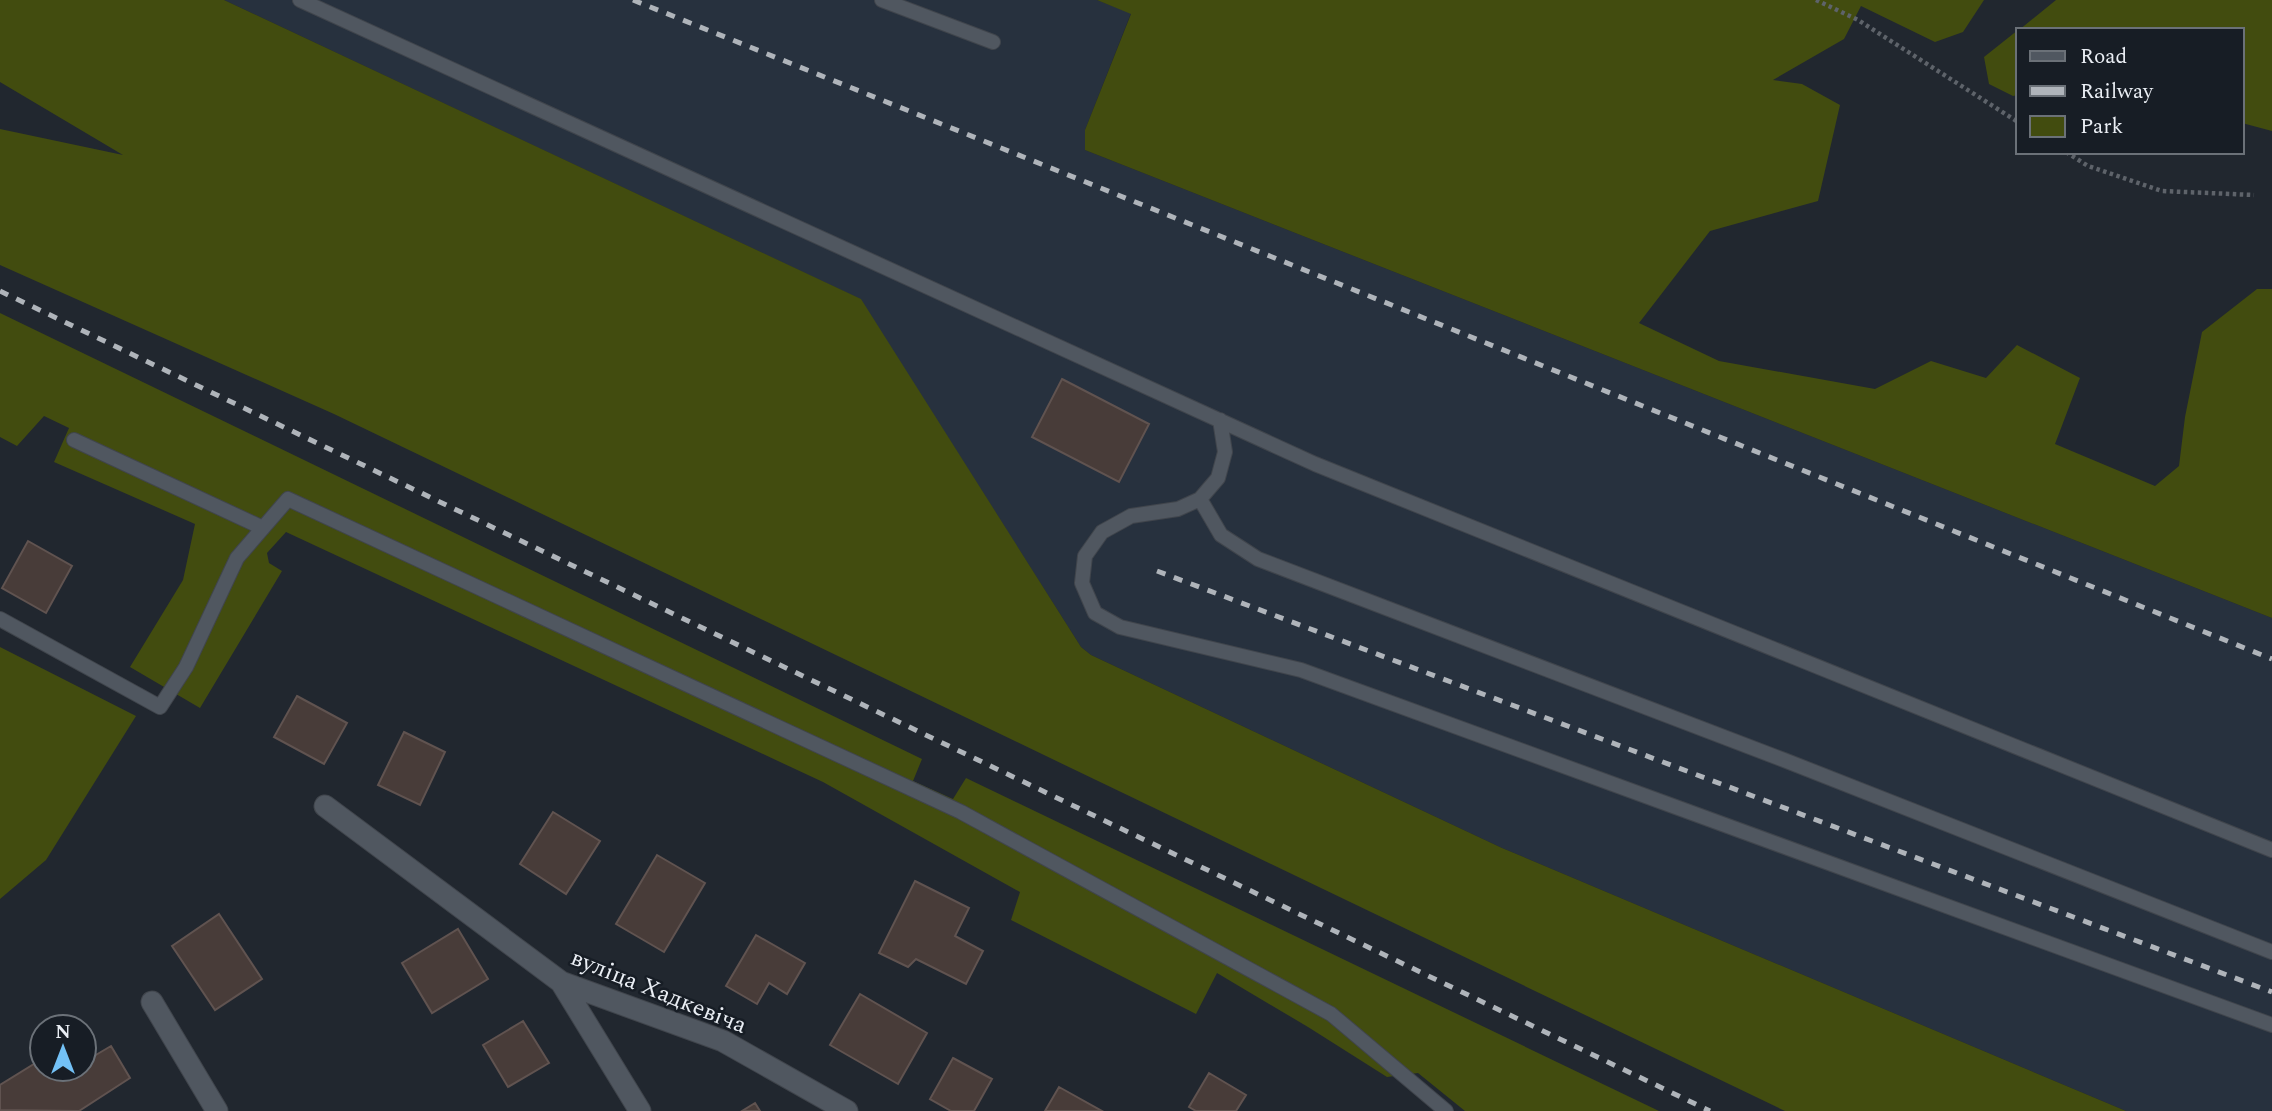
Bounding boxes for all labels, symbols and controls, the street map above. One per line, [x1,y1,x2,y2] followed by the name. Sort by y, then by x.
[2016,28,2244,154] legend
[2080,41,2127,73] text: Road
[2080,76,2154,108] text: Railway
[2080,111,2124,143] text: Park
[565,940,752,1044] street label: вуліца Хадкевіча
[28,1013,98,1083] north arrow
[55,1018,71,1047] text: N

